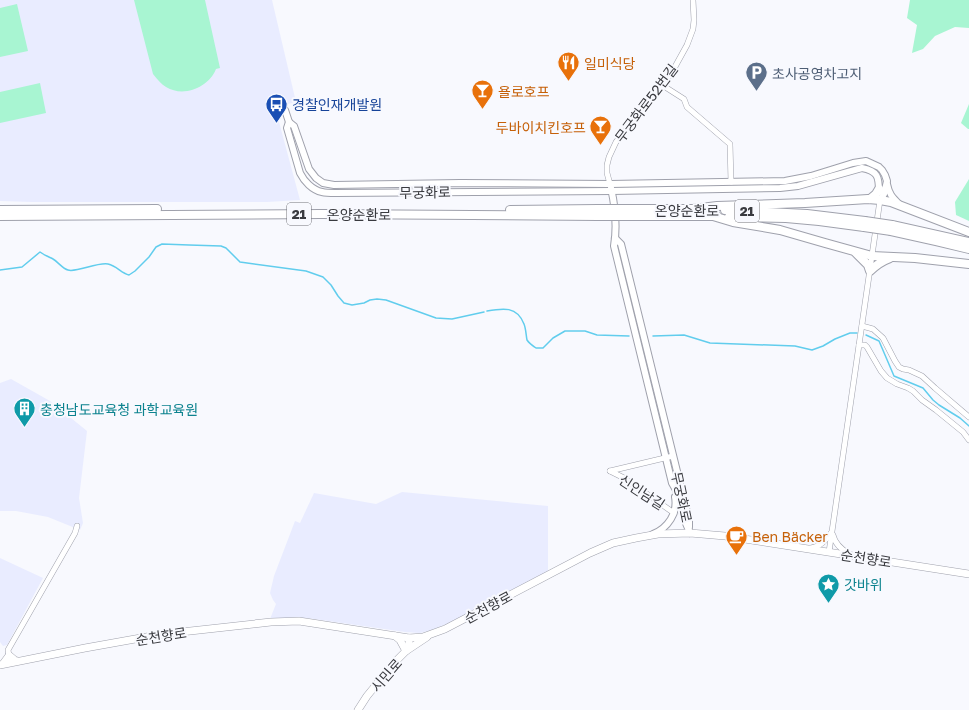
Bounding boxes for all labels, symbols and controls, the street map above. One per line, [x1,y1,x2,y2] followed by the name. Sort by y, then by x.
[555,50,581,83] restaurant icon: 일미식당
[584,55,636,72] place label: 일미식당
[743,60,769,93] parking icon: 초사공영차고지
[611,61,681,145] street label: 무궁화로52번길
[772,65,862,82] place label: 초사공영차고지
[469,78,495,111] bar icon: 욜로호프
[498,83,550,100] place label: 욜로호프
[263,91,289,124] bus stop icon: 경찰인재개발원
[292,96,382,113] place label: 경찰인재개발원
[588,114,614,147] bar icon: 두바이치킨호프
[496,119,586,136] place label: 두바이치킨호프
[399,183,451,201] street label: 무궁화로
[735,200,759,222] road number: 21
[655,202,719,219] street label: 온양순환로
[287,203,311,225] road number: 21
[327,206,391,223] street label: 온양순환로
[11,396,37,429] building icon: 충청남도교육청 과학교육원
[40,401,198,418] place label: 충청남도교육청 과학교육원
[668,470,696,524] street label: 무궁화로
[616,471,668,513] street label: 신인남길
[724,523,750,556] cafe icon: Ben Bäcker
[752,528,828,545] place label: Ben Bäcker
[839,546,893,570] street label: 순천향로
[816,571,842,604] place icon: 갓바위
[844,576,883,593] place label: 갓바위
[461,587,515,627] street label: 순천향로
[134,624,188,648] street label: 순천향로
[367,655,405,695] street label: 시민로

